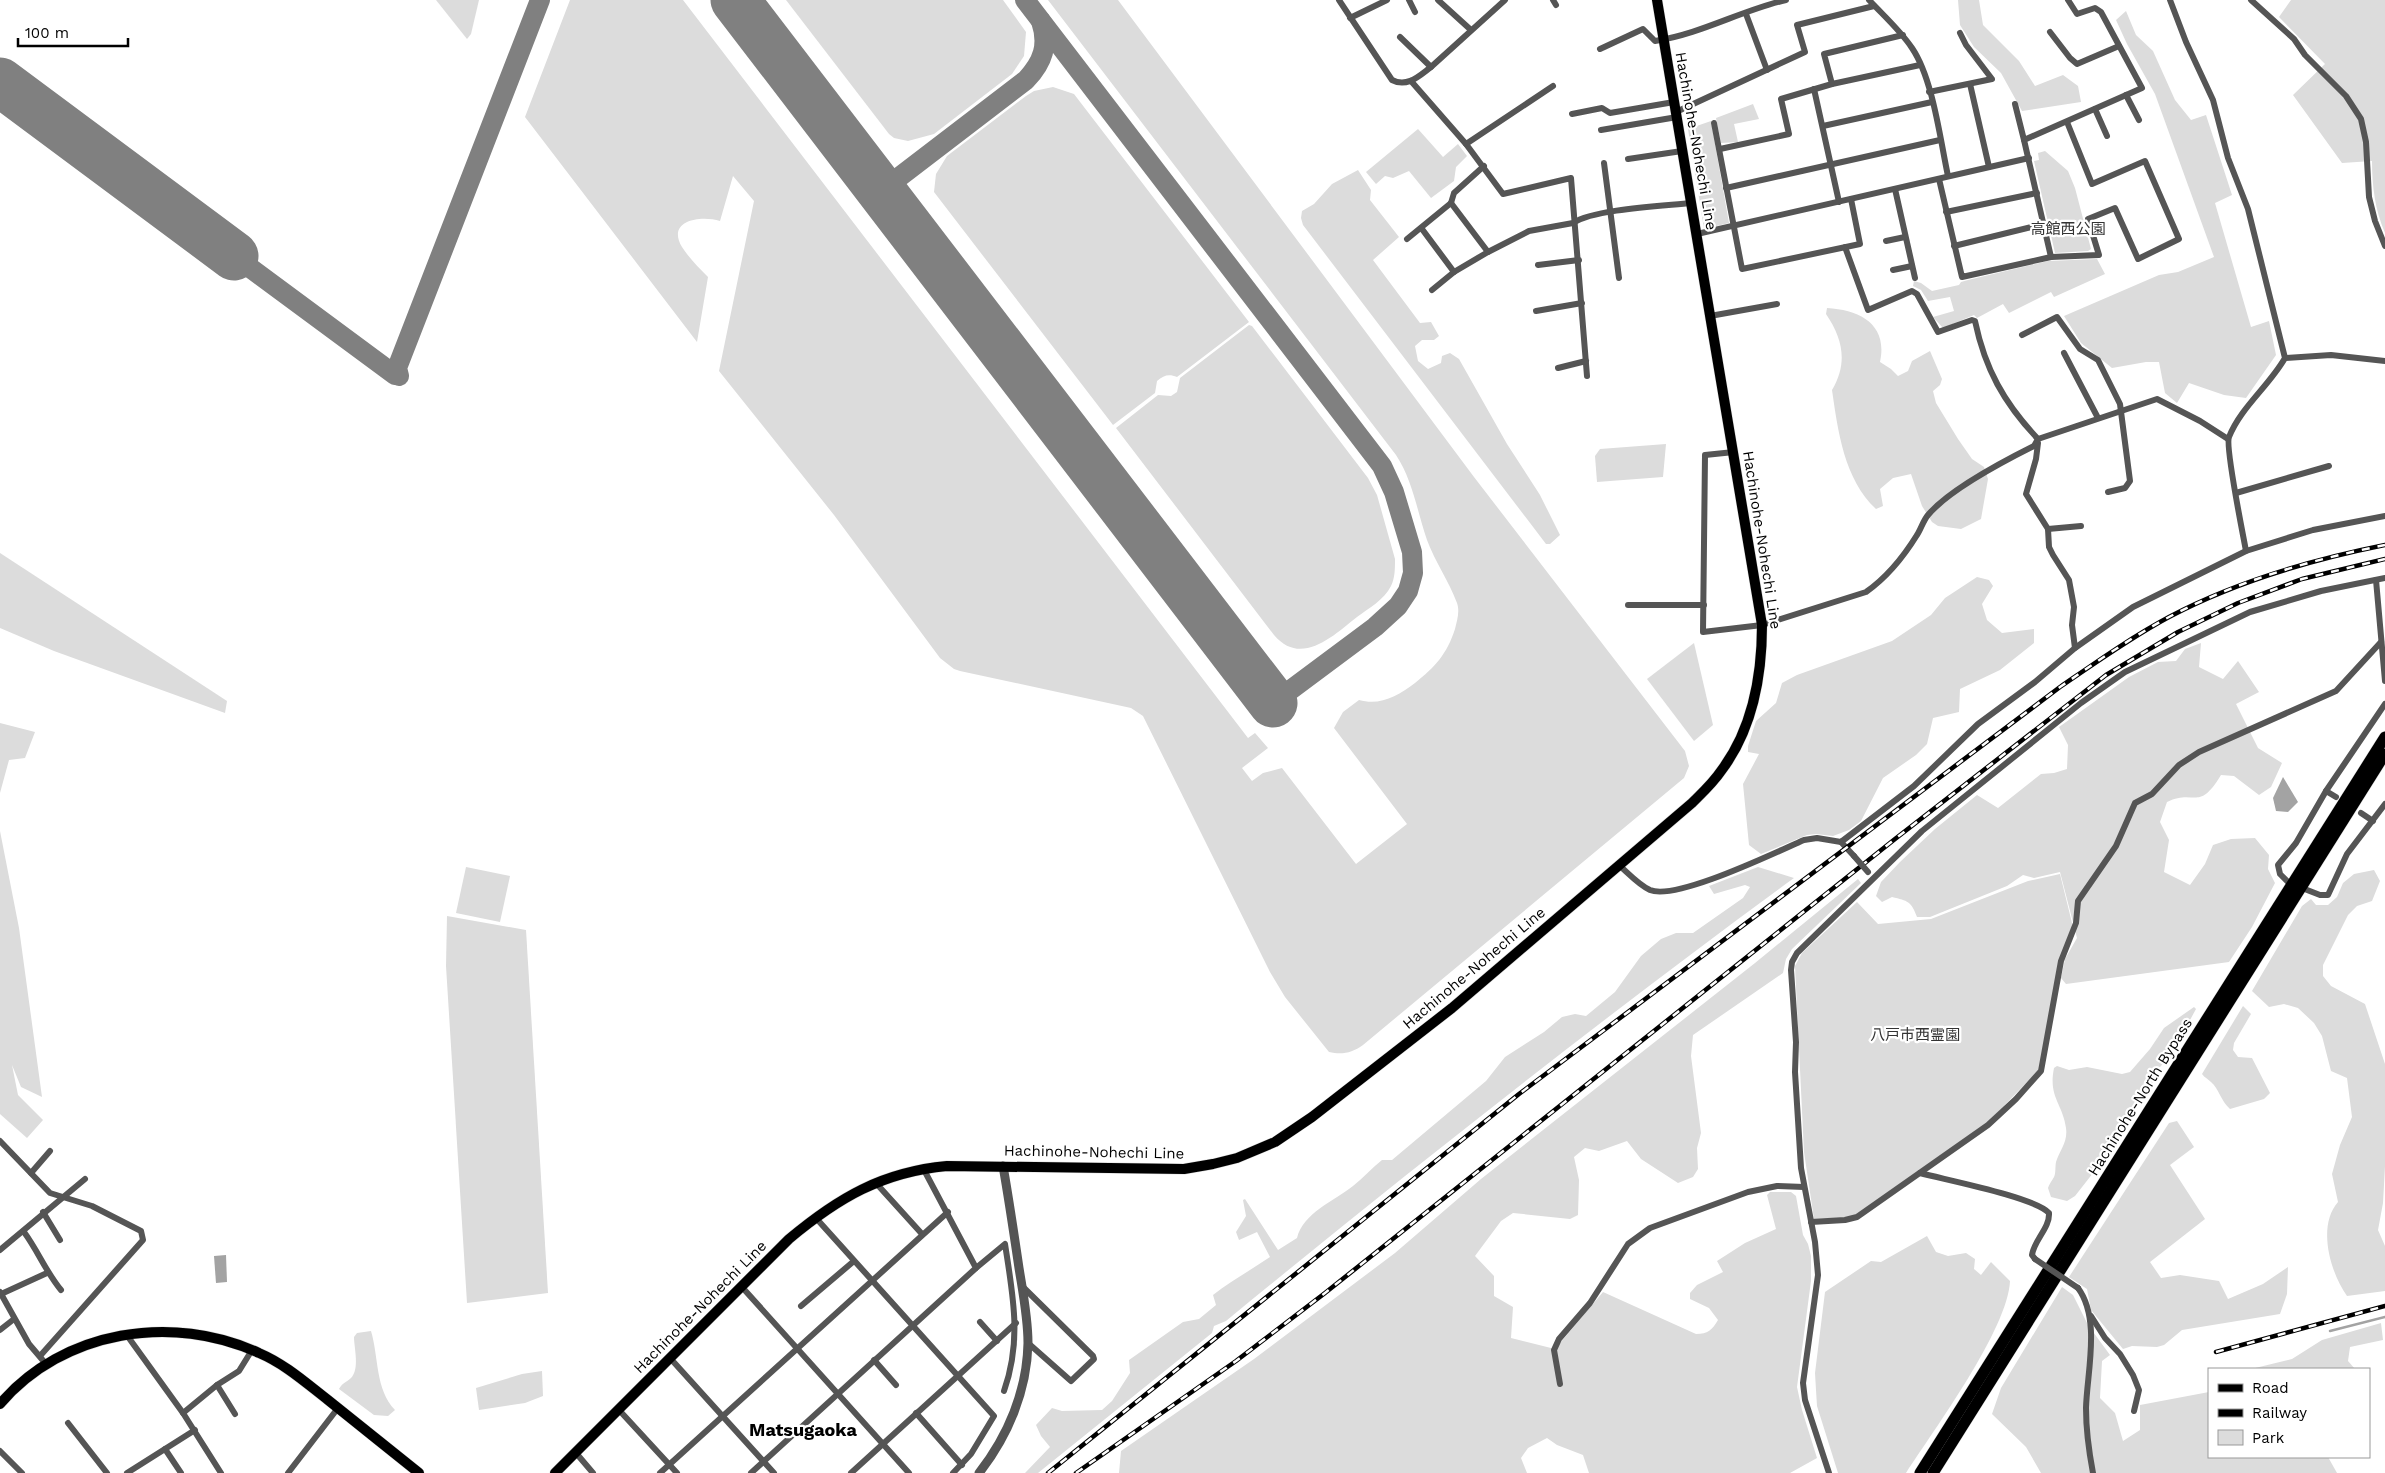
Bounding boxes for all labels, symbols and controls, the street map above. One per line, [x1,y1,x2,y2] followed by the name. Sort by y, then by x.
[18,15,128,47] scale bar
[25,24,69,42] text: 100 m
[1671,51,1721,231] street label: Hachinohe-Nohechi Line
[2030,220,2106,238] park label: 高館西公園
[1739,449,1785,631] street label: Hachinohe-Nohechi Line
[1399,903,1549,1033] street label: Hachinohe-Nohechi Line
[2084,1015,2196,1179] street label: Hachinohe-North Bypass
[1870,1026,1960,1044] park label: 八戸市西霊園
[1004,1141,1184,1163] street label: Hachinohe-Nohechi Line
[630,1237,770,1377] street label: Hachinohe-Nohechi Line
[2208,1368,2370,1458] legend
[2252,1379,2289,1397] text: Road
[2252,1404,2307,1422] text: Railway
[749,1419,857,1440] district label: Matsugaoka
[2252,1429,2285,1447] text: Park

